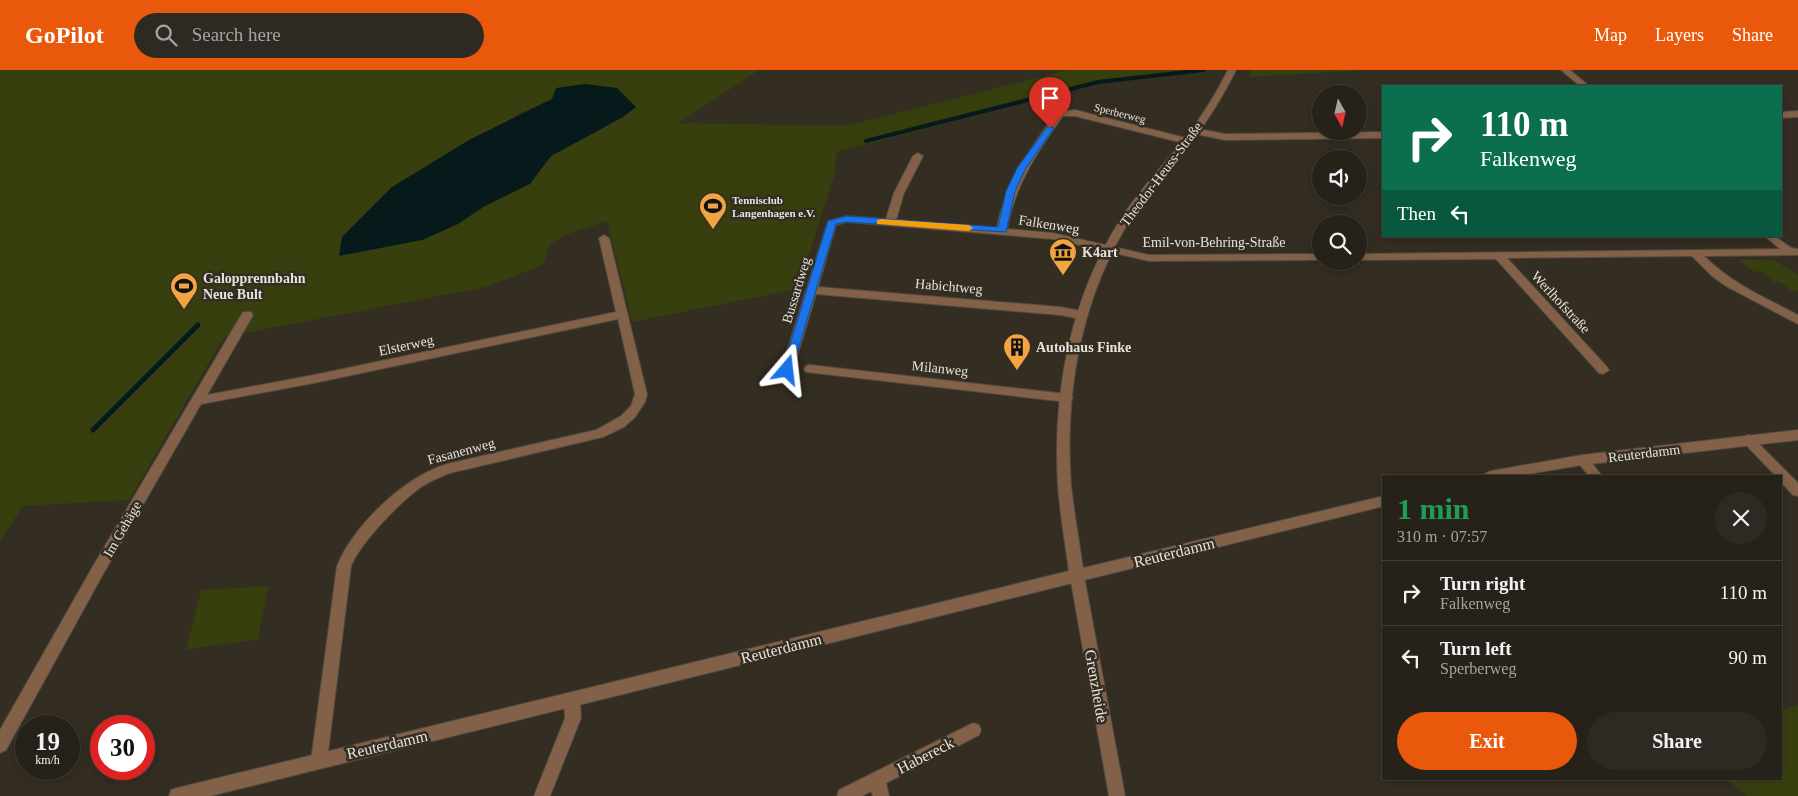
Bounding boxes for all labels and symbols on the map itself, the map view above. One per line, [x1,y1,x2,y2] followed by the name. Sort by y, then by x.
[1029,77,1071,128] pin
[1312,85,1368,140] north arrow
[1093,101,1147,125] street label: Sperberweg
[1117,119,1205,229] street label: Theodor-Heuss-Straße
[698,191,728,230] sports icon: Tennisclub Langenhagen e.V.
[732,194,815,219] place label: Tennisclub Langenhagen e.V.
[1017,212,1080,237] street label: Falkenweg
[1142,235,1286,250] street label: Emil-von-Behring-Straße
[1048,237,1078,276] museum icon: K4art
[1082,245,1118,260] place label: K4art
[779,255,814,325] street label: Bussardweg
[1528,268,1593,336] street label: Werlhofstraße
[169,271,199,310] sports icon: Galopprennbahn Neue Bult
[203,271,306,302] place label: Galopprennbahn Neue Bult
[915,276,983,297] street label: Habichtweg
[377,332,435,359] street label: Elsterweg
[1002,332,1032,371] building icon: Autohaus Finke
[1036,340,1131,355] place label: Autohaus Finke
[760,343,812,395] position arrow
[911,358,969,379] street label: Milanweg
[426,435,496,468] street label: Fasanenweg
[1607,442,1681,465] street label: Reuterdamm
[100,499,144,560] street label: Im Gehäge
[1132,534,1217,571] street label: Reuterdamm
[739,630,824,667] street label: Reuterdamm
[1082,648,1111,724] street label: Grenzheide
[90,715,155,780] speed limit sign: 30
[345,727,430,762] street label: Reuterdamm
[894,734,956,777] street label: Habereck

